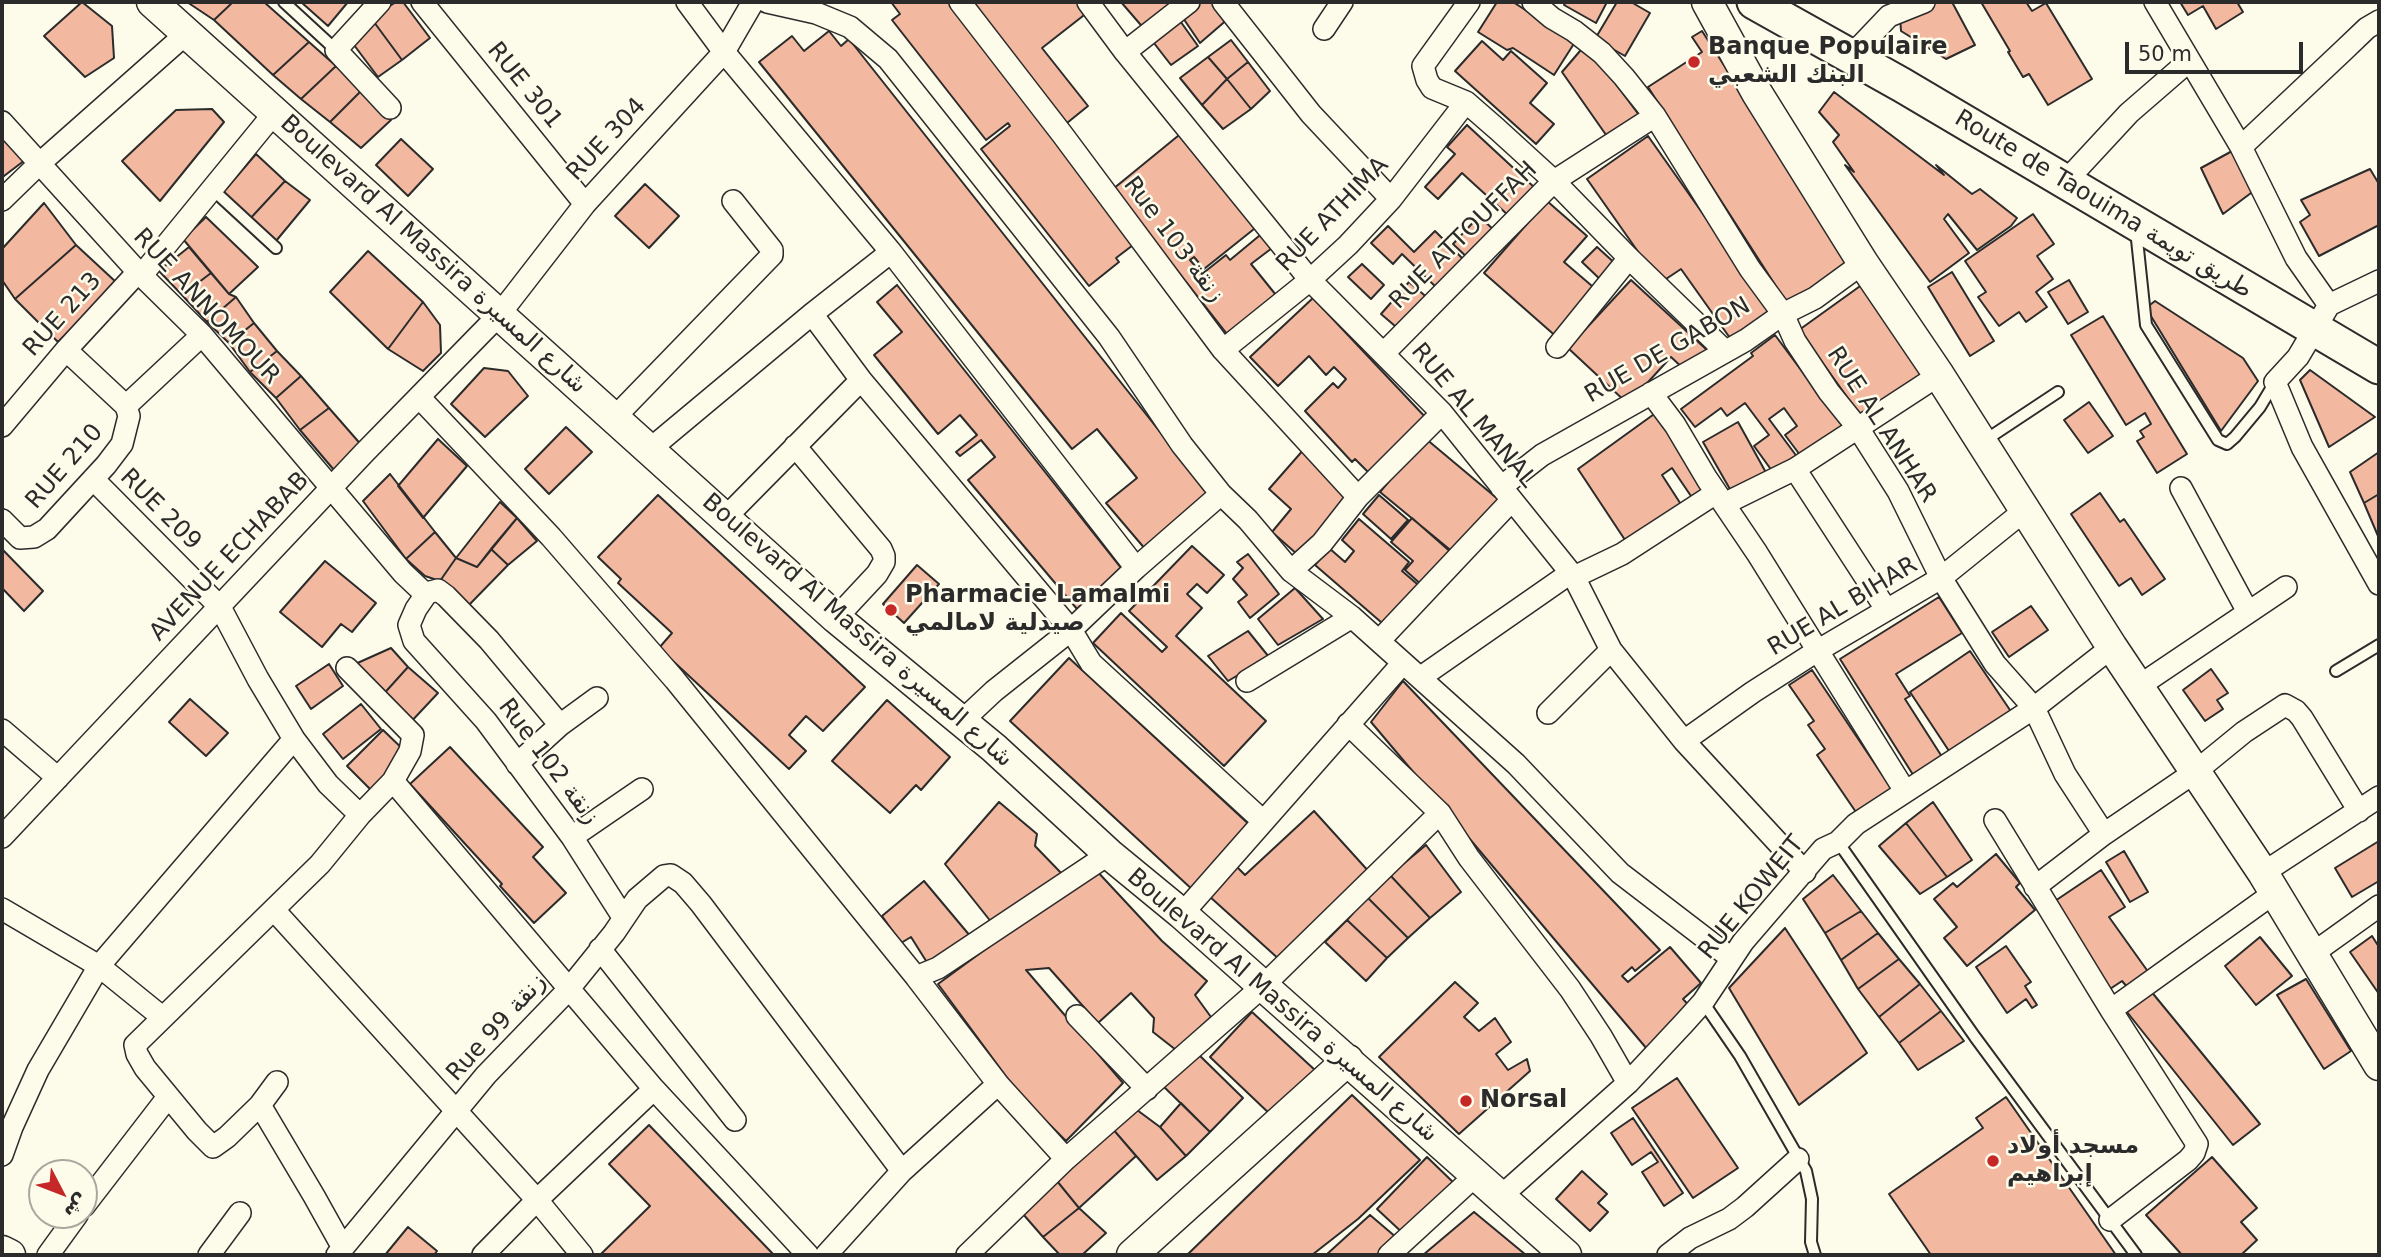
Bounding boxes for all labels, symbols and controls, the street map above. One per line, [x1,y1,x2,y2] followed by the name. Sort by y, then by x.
[2129,28,2308,72] scale bar
[1708,34,1948,90] place label: Banque Populaire البنك الشعبي
[480,37,568,135] street label: RUE 301
[2138,42,2192,66] text: 50 m
[1686,54,1702,70] marker: Banque Populaire البنك الشعبي
[561,93,653,187] street label: RUE 304
[1949,105,2257,305] street label: Route de Taouima طريق تويمة
[274,110,592,400] street label: Boulevard Al Massira شارع المسيرة
[1271,152,1395,278] street label: RUE ATHIMA
[1384,156,1544,316] street label: RUE ATTOUFFAH
[1116,171,1230,309] street label: Rue 103 زنقة
[127,223,285,391] street label: RUE ANNOMOUR
[18,267,108,363] street label: RUE 213
[1580,292,1756,410] street label: RUE DE GABON
[1404,338,1542,494] street label: RUE AL MANAL
[1820,342,1942,508] street label: RUE AL ANHAR
[20,419,110,515] street label: RUE 210
[113,463,207,557] street label: RUE 209
[144,467,316,647] street label: AVENUE ECHABAB
[696,488,1018,774] street label: Boulevard Al Massira شارع المسيرة
[1763,551,1923,663] street label: RUE AL BIHAR
[905,582,1170,638] place label: Pharmacie Lamalmi صيدلية لامالمي
[883,602,899,618] marker: Pharmacie Lamalmi صيدلية لامالمي
[491,693,605,831] street label: Rue 102 زنقة
[1693,830,1811,966] street label: RUE KOWEIT
[1121,863,1443,1149] street label: Boulevard Al Massira شارع المسيرة
[441,968,553,1088] street label: Rue 99 زنقة
[1480,1087,1567,1115] place label: Norsal
[1458,1093,1474,1109] marker: Norsal
[2007,1133,2139,1189] place label: مسجد أولاد إبراهيم
[1985,1153,2001,1169] marker: مسجد أولاد إبراهيم
[28,1159,98,1229] north arrow
[60,1190,94,1224] text: ش

